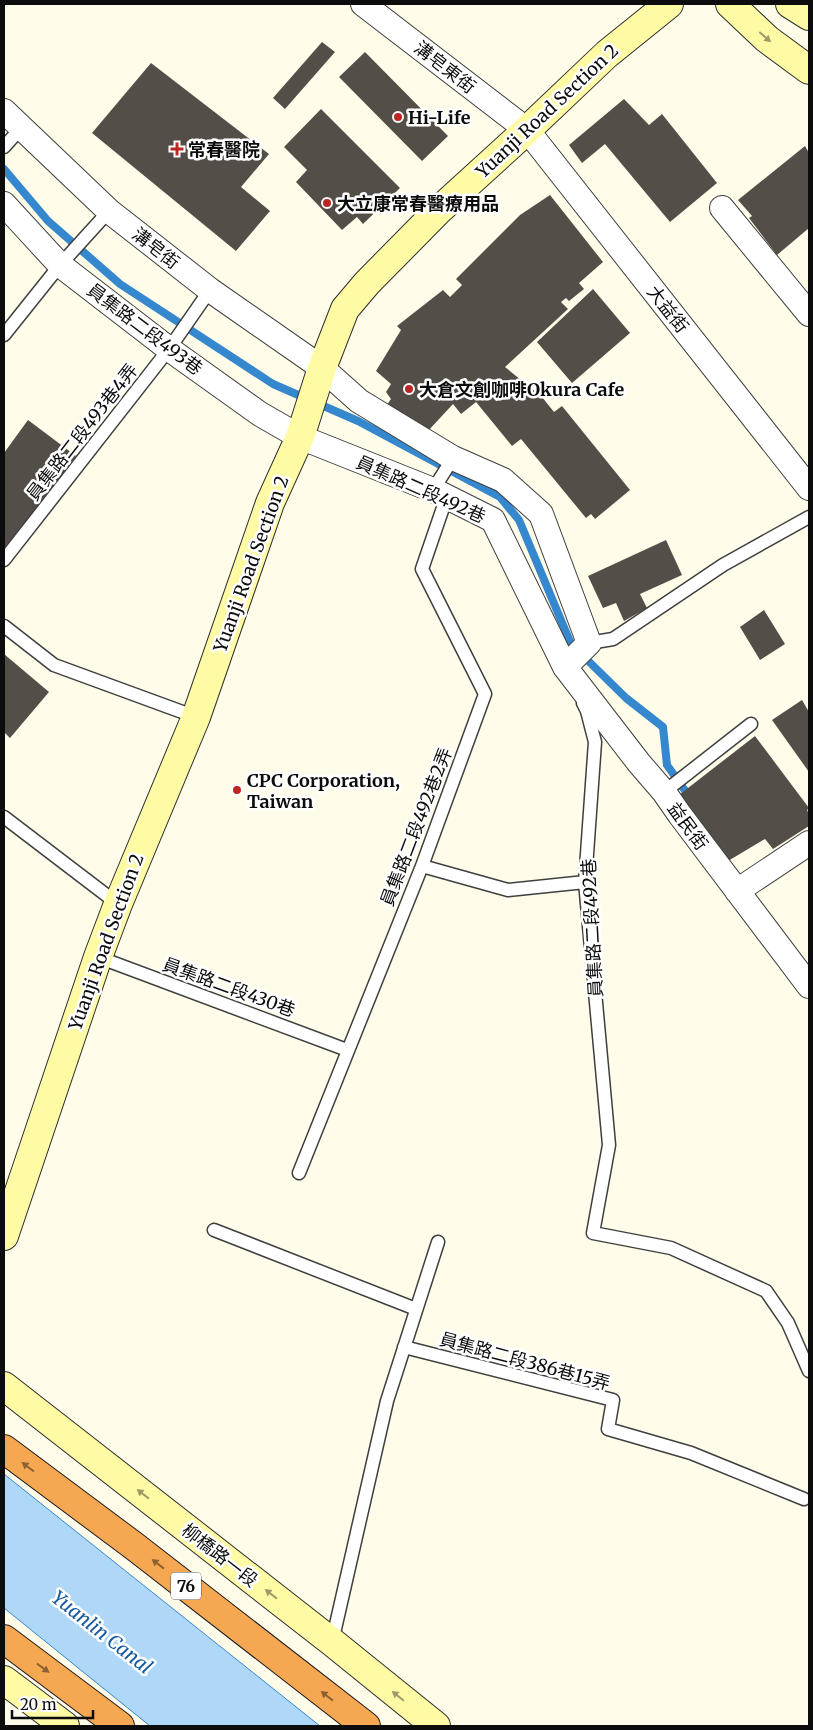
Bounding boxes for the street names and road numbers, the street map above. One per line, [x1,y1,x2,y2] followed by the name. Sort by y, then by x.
[410,36,480,98] street label: 溝皂東街
[470,39,623,184] street label: Yuanji Road Section 2
[128,222,184,274] street label: 溝皂街
[83,278,207,380] street label: 員集路二段493巷
[642,281,694,337] street label: 大益街
[21,359,143,505] street label: 員集路二段493巷4弄
[353,450,489,528] street label: 員集路二段492巷
[208,472,294,656] street label: Yuanji Road Section 2
[375,745,457,909] street label: 員集路二段492巷2弄
[663,797,713,855] street label: 益民街
[63,850,149,1034] street label: Yuanji Road Section 2
[577,858,607,998] street label: 員集路二段492巷
[160,952,298,1022] street label: 員集路二段430巷
[437,1327,613,1395] street label: 員集路二段386巷15弄
[177,1518,263,1592] street label: 柳橋路一段
[171,1572,201,1600] road number: 76

